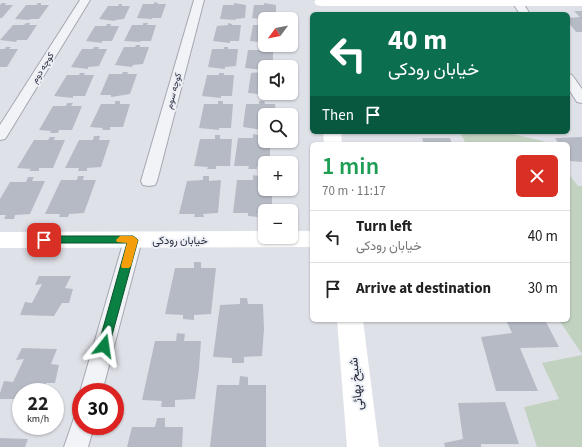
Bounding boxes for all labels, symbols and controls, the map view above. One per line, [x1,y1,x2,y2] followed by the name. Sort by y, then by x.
[258,12,298,52] north arrow
[258,12,298,244] map controls
[388,20,447,60] text: 40 m
[322,28,374,80] icon: left
[28,50,58,86] street label: کوچه دوم
[388,57,479,82] text: خیابان رودکی
[258,60,298,100] button: sound
[163,71,185,111] street label: کوچه سوم
[362,104,384,126] icon: arrive
[322,105,354,126] text: Then
[258,108,298,148] button: search
[322,149,379,184] text: 1 min
[516,155,558,197] button: close
[258,156,298,196] button: +
[322,182,386,200] text: 70 m · 11:17
[258,204,298,244] button: −
[356,216,412,237] text: Turn left
[27,223,61,257] pin
[322,226,344,248] icon: left
[528,226,558,247] text: 40 m
[33,229,55,251] icon: arrive
[152,233,208,248] street label: خیابان رودکی
[356,237,422,255] text: خیابان رودکی
[322,278,344,300] icon: arrive
[356,278,491,299] text: Arrive at destination
[528,278,558,299] text: 30 m
[83,325,125,367] position arrow
[344,357,368,411] street label: شیخ بهائی
[72,383,124,435] speed limit sign: 30
[27,390,49,418] text: 22
[27,412,49,426] text: km/h

